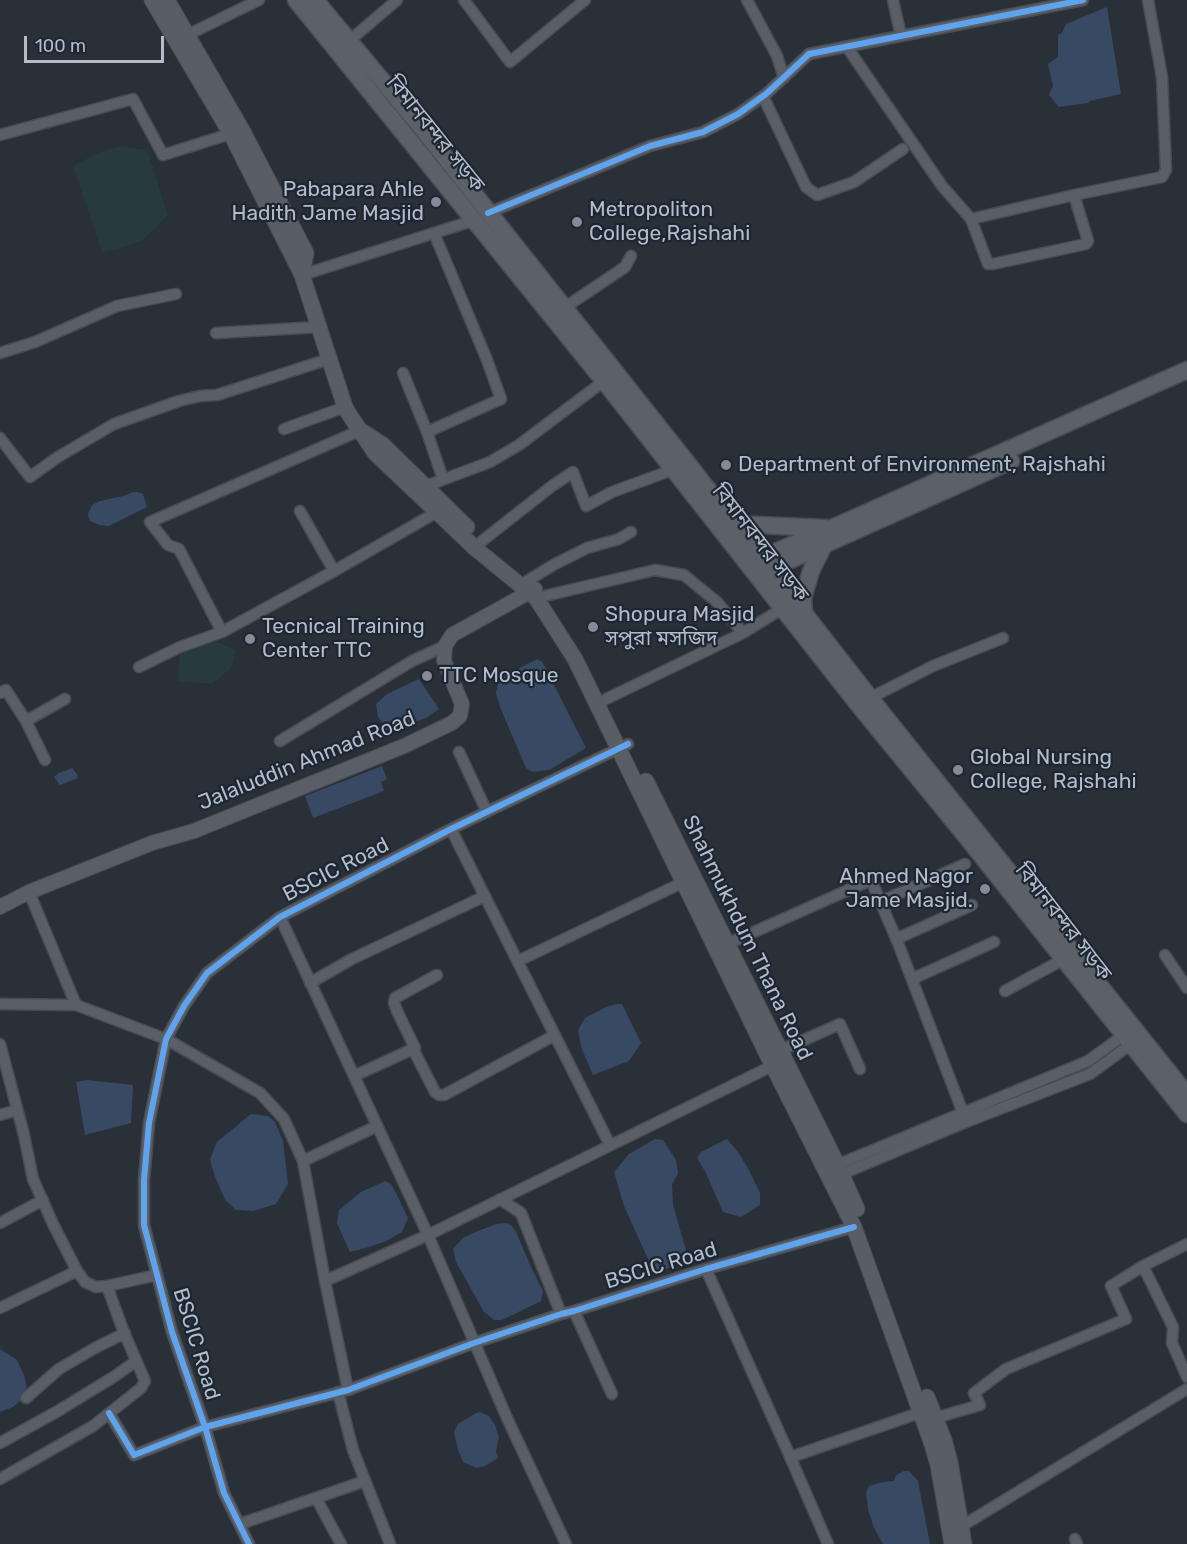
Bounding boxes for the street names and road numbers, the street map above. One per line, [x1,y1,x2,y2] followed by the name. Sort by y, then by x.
[380,71,490,197] street label: বিমানবন্দর সড়ক
[706,479,814,607] street label: বিমানবন্দর সড়ক
[195,706,419,816] street label: Jalaluddin Ahmad Road
[677,811,817,1065] street label: Shahmukhdum Thana Road
[279,833,393,907] street label: BSCIC Road
[1009,858,1117,986] street label: বিমানবন্দর সড়ক
[602,1237,720,1295] street label: BSCIC Road
[167,1285,225,1403] street label: BSCIC Road

